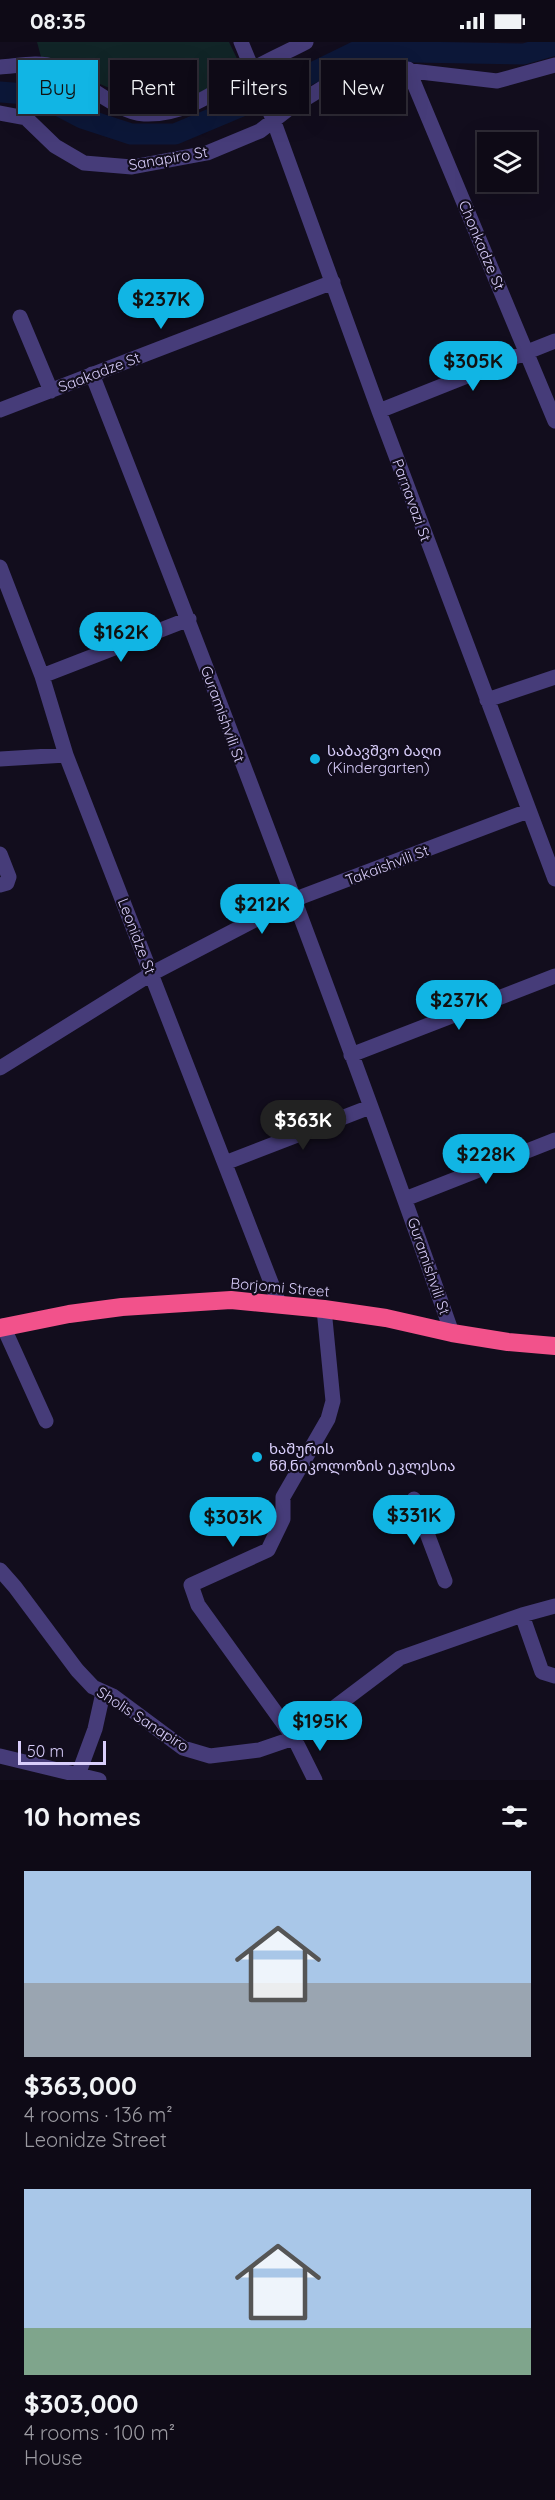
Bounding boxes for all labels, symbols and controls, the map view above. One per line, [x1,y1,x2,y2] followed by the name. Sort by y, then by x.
[30,7,86,35] text: 08:35
[18,60,98,114] chip: Buy
[110,60,197,114] chip: Rent
[209,60,309,114] chip: Filters
[321,60,406,114] chip: New
[477,132,537,192] map controls
[477,132,537,192] button: layers
[127,142,209,174] street label: Sanapiro St
[455,197,509,293] street label: Chonkadze St
[119,279,203,330] pin: $237K
[132,286,190,311] text: $237K
[431,341,515,392] pin: $305K
[55,348,143,396] street label: Saakadze St
[443,348,503,373] text: $305K
[388,456,436,544] street label: Parnavazi St
[79,612,163,663] pin: $162K
[93,619,149,644] text: $162K
[197,663,249,765] street label: Guramishvili St
[327,741,441,777] place label: საბავშვო ბაღი (Kindergarten)
[308,752,322,766] marker: საბავშვო ბაღი (Kindergarten)
[343,840,431,890] street label: Takaishvili St
[220,884,304,935] pin: $212K
[234,891,290,916] text: $212K
[114,895,160,977] street label: Leonidze St
[417,980,501,1031] pin: $237K
[430,987,488,1012] text: $237K
[261,1100,345,1151] pin: $363K
[274,1107,332,1132] text: $363K
[444,1134,528,1185] pin: $228K
[457,1141,515,1166] text: $228K
[404,1215,454,1317] street label: Guramishvili St
[230,1273,330,1301] street label: Borjomi Street
[269,1439,456,1475] place label: ხაშურის წმ.ნიკოლოზის ეკლესია
[250,1450,264,1464] marker: ხაშურის წმ.ნიკოლოზის ეკლესია
[372,1495,456,1546] pin: $331K
[191,1497,275,1548] pin: $303K
[387,1502,441,1527] text: $331K
[204,1504,262,1529] text: $303K
[93,1682,193,1756] street label: Sholis Sanapiro
[278,1701,362,1752] pin: $195K
[292,1708,348,1733] text: $195K
[18,1738,106,1766] scale bar
[27,1741,64,1761] text: 50 m
[24,1800,141,1833] text: 10 homes
[498,1800,531,1833] icon: filters
[224,1910,332,2018] icon: home
[24,2069,137,2102] text: $363,000
[24,2102,173,2127] text: 4 rooms · 136 m²
[24,2127,167,2152] text: Leonidze Street
[224,2228,332,2336] icon: home
[24,2387,138,2420] text: $303,000
[24,2420,175,2445] text: 4 rooms · 100 m²
[24,2445,83,2470] text: House

